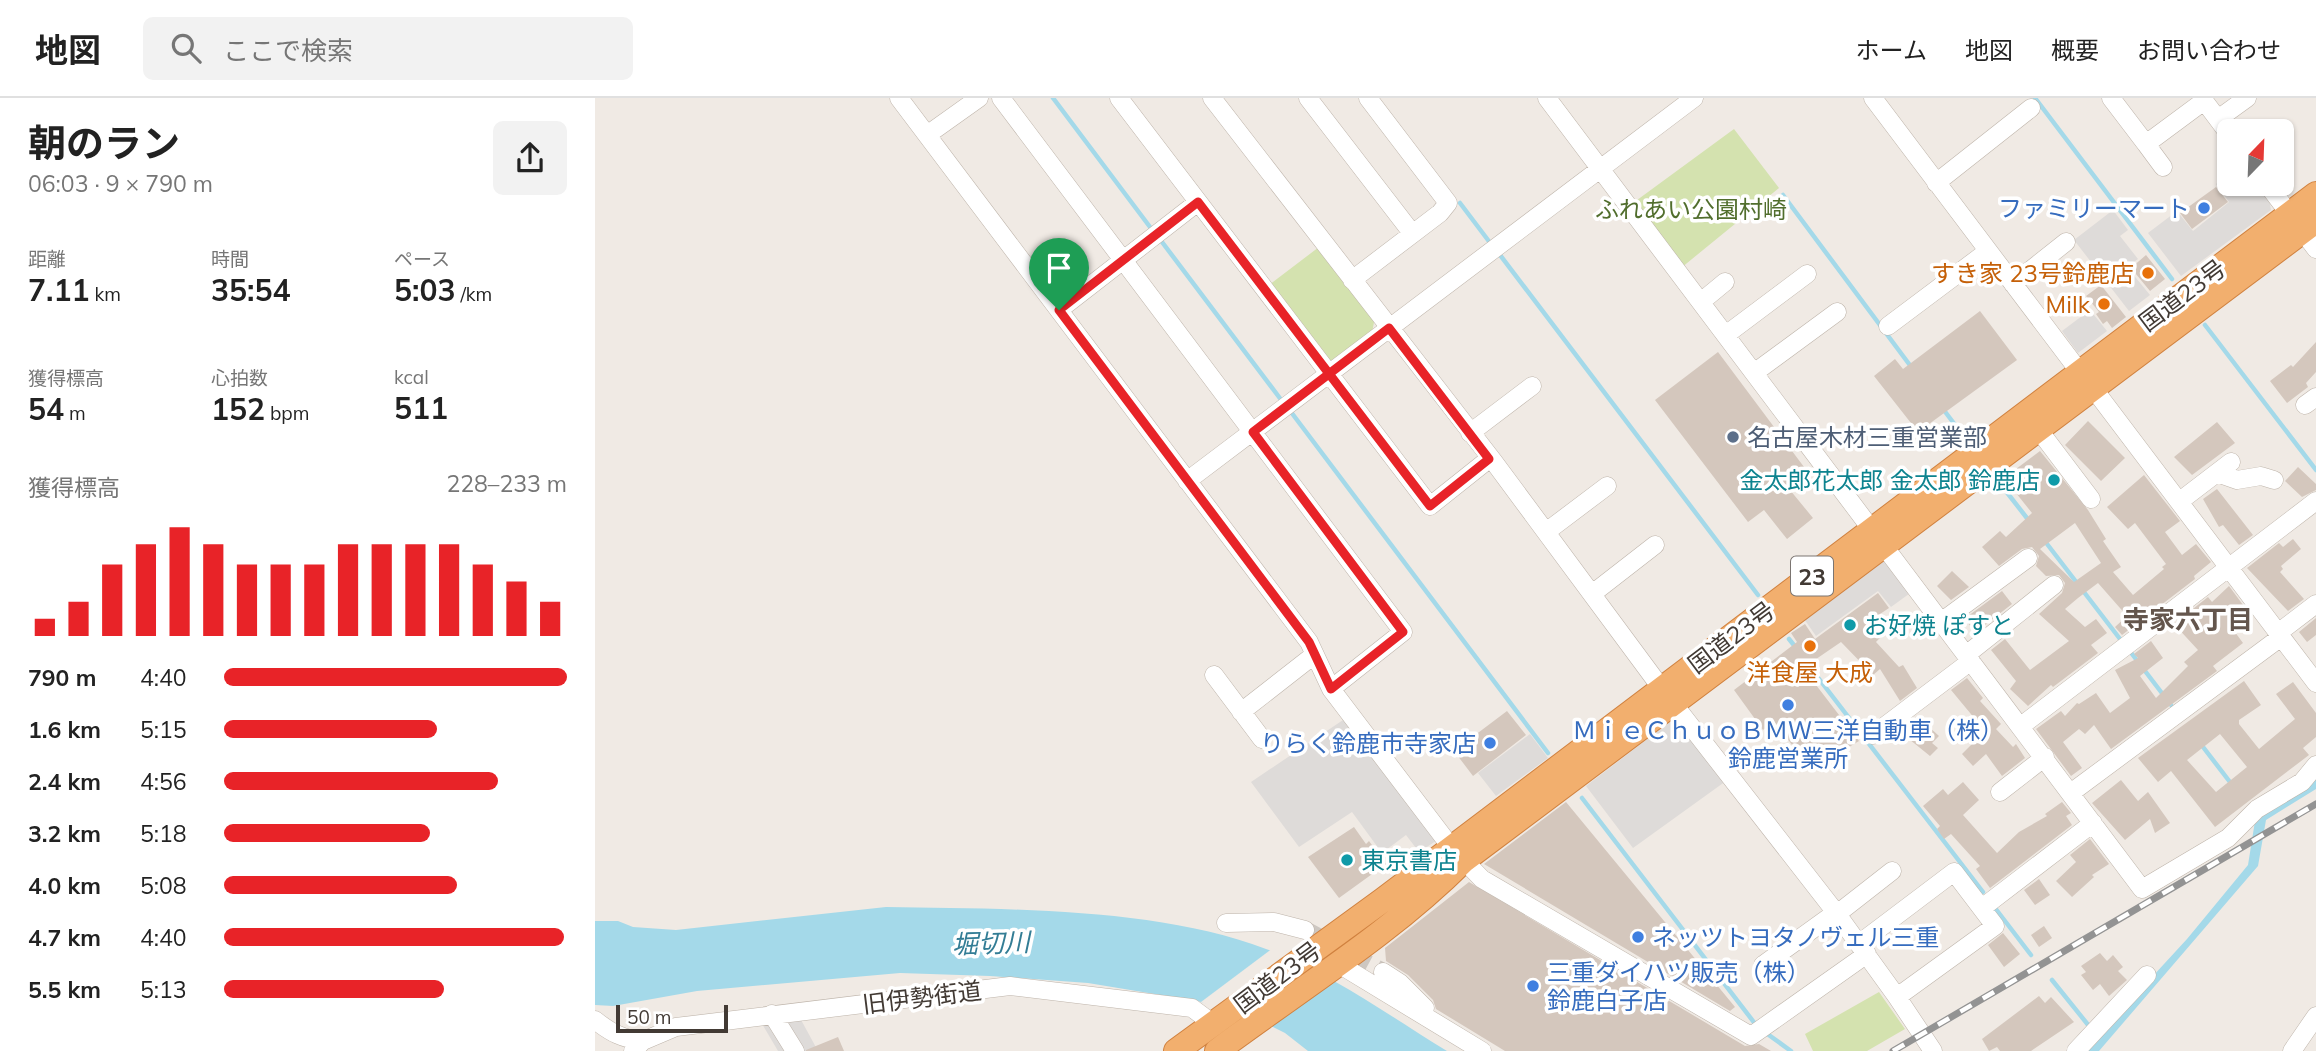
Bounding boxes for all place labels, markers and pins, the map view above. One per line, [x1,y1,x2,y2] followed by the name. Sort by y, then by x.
[1998,193,2190,223] place label: ファミリーマート
[2196,200,2212,216] marker: ファミリーマート
[1029,238,1089,310] pin
[1931,258,2134,288] place label: すき家 23号鈴鹿店
[2140,265,2156,281] marker: すき家 23号鈴鹿店
[2046,289,2091,319] place label: Milk
[2096,296,2112,312] marker: Milk
[1747,422,1987,452] place label: 名古屋木材三重営業部
[1725,429,1741,445] marker: 名古屋木材三重営業部
[1739,465,2040,495] place label: 金太郎花太郎 金太郎 鈴鹿店
[2046,472,2062,488] marker: 金太郎花太郎 金太郎 鈴鹿店
[1864,610,2014,640] place label: お好焼 ぽすと
[1842,617,1858,633] marker: お好焼 ぽすと
[1802,638,1818,654] marker: 洋食屋 大成
[1747,657,1873,687] place label: 洋食屋 大成
[1780,697,1796,713] marker: ＭｉｅＣｈｕｏＢＭＷ三洋自動車（株） 鈴鹿営業所
[1572,715,2004,773] place label: ＭｉｅＣｈｕｏＢＭＷ三洋自動車（株） 鈴鹿営業所
[1260,728,1476,758] place label: りらく鈴鹿市寺家店
[1482,735,1498,751] marker: りらく鈴鹿市寺家店
[1361,845,1457,875] place label: 東京書店
[1339,852,1355,868] marker: 東京書店
[1652,922,1939,952] place label: ネッツトヨタノヴェル三重
[1630,929,1646,945] marker: ネッツトヨタノヴェル三重
[1547,957,1811,1015] place label: 三重ダイハツ販売（株） 鈴鹿白子店
[1525,978,1541,994] marker: 三重ダイハツ販売（株） 鈴鹿白子店

